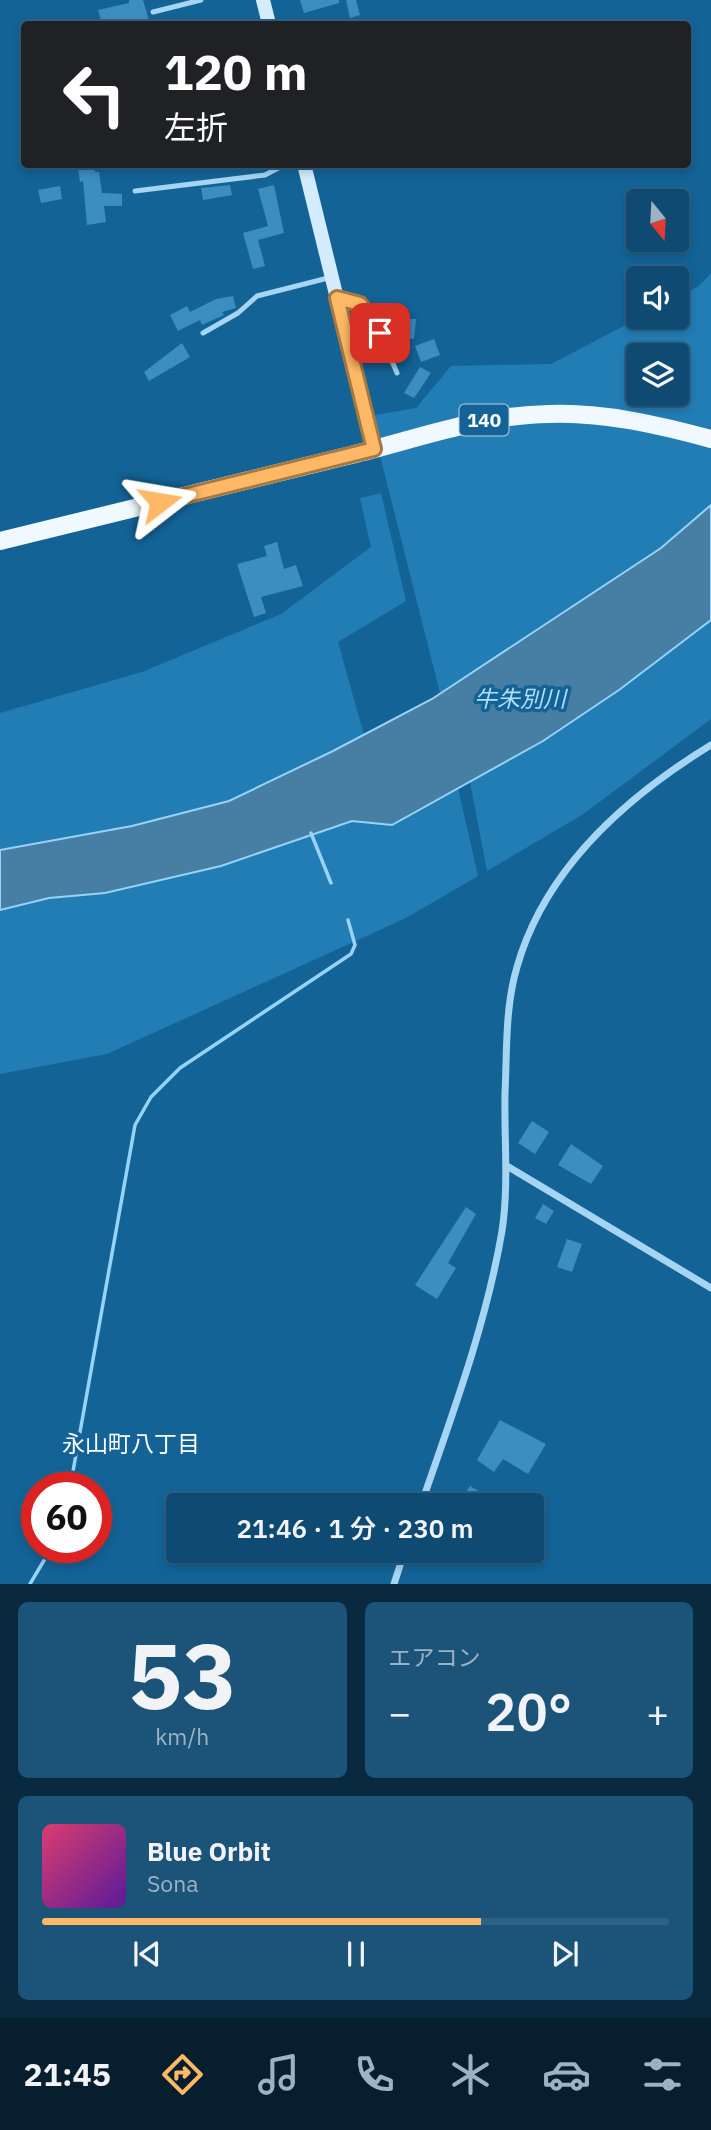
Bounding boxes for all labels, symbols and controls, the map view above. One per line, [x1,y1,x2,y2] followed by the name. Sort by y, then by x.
[164,40,308,103] text: 120 m
[49,49,140,140] icon: left
[164,106,228,148] text: 左折
[626,189,690,252] north arrow
[626,189,689,406] map controls
[626,266,689,329] button: sound
[350,303,410,363] pin
[361,314,399,352] icon: arrive
[626,343,689,406] button: layers
[460,404,508,436] road number: 140
[123,465,197,539] position arrow
[474,683,569,713] water label: 牛朱別川
[62,1428,200,1458] district label: 永山町八丁目
[21,1472,112,1563] speed limit sign: 60
[236,1511,474,1545] text: 21:46 · 1 分 · 230 m
[128,1616,237,1734] text: 53
[389,1642,481,1672] text: エアコン
[485,1678,572,1745] text: 20°
[389,1688,411,1737] text: −
[646,1688,669,1737] text: +
[155,1721,209,1751] text: km/h
[147,1834,271,1868] text: Blue Orbit
[147,1868,199,1898] text: Sona
[128,1935,166,1973] icon: previous
[337,1935,375,1973] icon: pause
[546,1935,584,1973] icon: next
[158,2050,207,2099] icon: directions
[254,2050,303,2099] icon: music
[350,2050,399,2099] icon: phone
[446,2050,495,2099] icon: climate
[542,2050,591,2099] icon: car
[638,2050,687,2099] icon: filters
[24,2053,111,2095] text: 21:45

